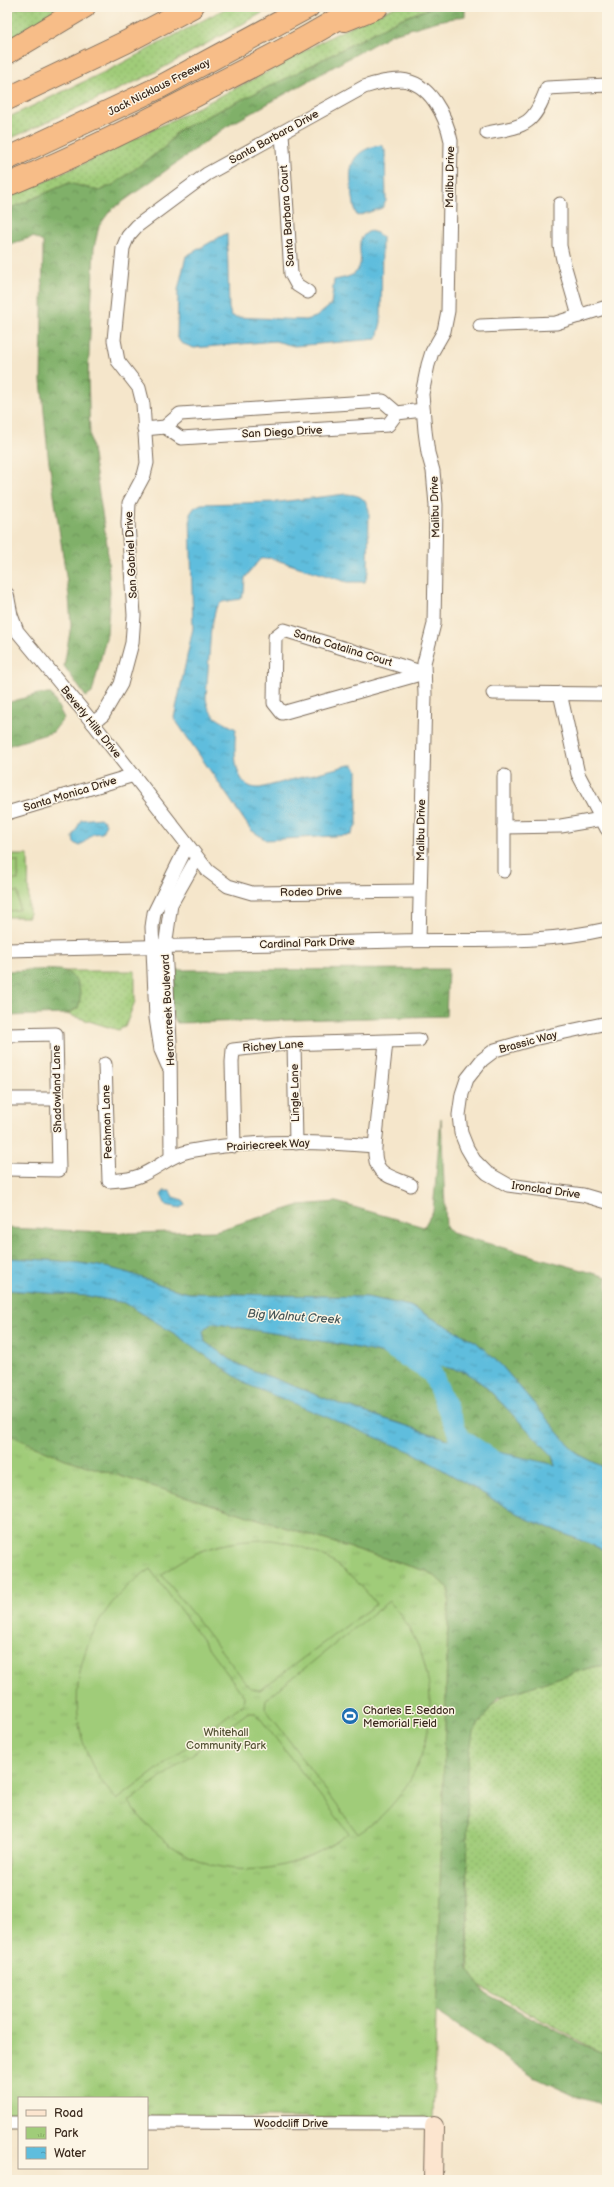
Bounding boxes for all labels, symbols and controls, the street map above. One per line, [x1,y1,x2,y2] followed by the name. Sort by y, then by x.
[106,56,212,118] street label: Jack Nicklaus Freeway
[227,107,321,167] street label: Santa Barbara Drive
[443,146,457,208] street label: Malibu Drive
[277,164,297,267] street label: Santa Barbara Court
[241,423,323,441] street label: San Diego Drive
[427,475,443,538] street label: Malibu Drive
[122,511,140,599] street label: San Gabriel Drive
[292,627,395,669] street label: Santa Catalina Court
[58,683,124,761] street label: Beverly Hills Drive
[22,774,119,814] street label: Santa Monica Drive
[414,799,428,861] street label: Malibu Drive
[280,885,343,899] street label: Rodeo Drive
[259,935,355,951] street label: Cardinal Park Drive
[159,954,177,1066] street label: Heroncreek Boulevard
[497,1028,559,1056] street label: Brassic Way
[242,1037,304,1055] street label: Richey Lane
[50,1044,64,1133] street label: Shadowland Lane
[288,1063,302,1122] street label: Lingle Lane
[99,1084,115,1159] street label: Pechman Lane
[226,1136,310,1154] street label: Prairiecreek Way
[511,1179,582,1201] street label: Ironclad Drive
[247,1306,342,1328] water label: Big Walnut Creek
[363,1704,455,1730] place label: Charles E. Seddon Memorial Field
[340,1706,360,1726] sports icon: Charles E. Seddon Memorial Field
[186,1726,266,1752] park label: Whitehall Community Park
[18,2097,148,2169] legend
[54,2106,83,2121] text: Road
[254,2117,328,2130] street label: Woodcliff Drive
[54,2126,78,2141] text: Park
[54,2146,86,2161] text: Water

